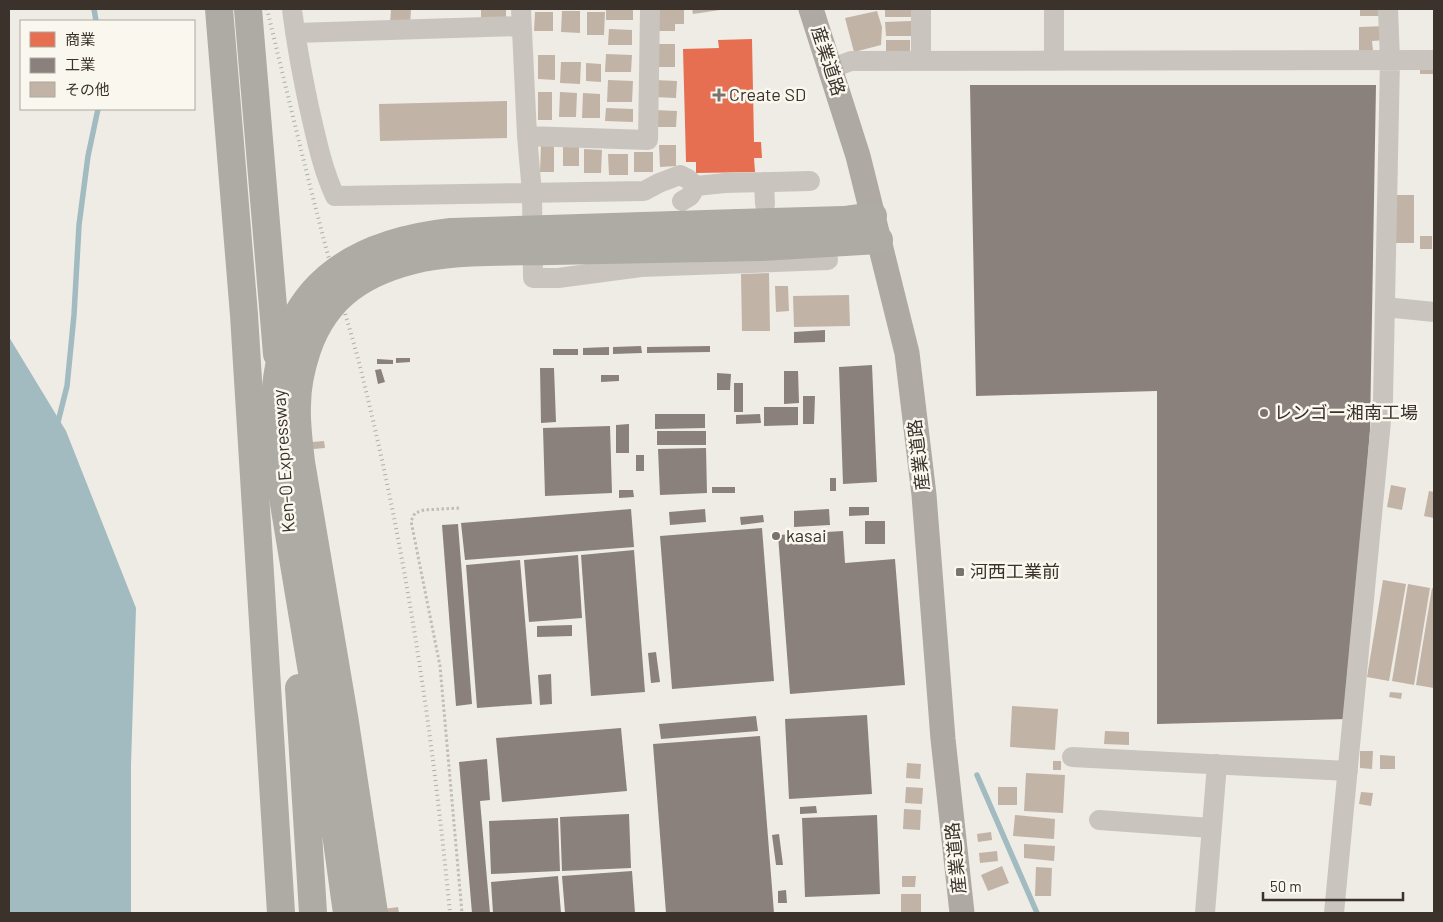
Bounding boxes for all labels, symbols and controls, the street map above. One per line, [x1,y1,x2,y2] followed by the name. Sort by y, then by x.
[20,20,195,110] legend
[807,23,851,98] street label: 産業道路
[65,30,95,48] text: 商業
[65,55,95,73] text: 工業
[65,80,110,98] text: その他
[729,83,806,105] place label: Create SD
[713,89,725,101] marker: Create SD
[267,389,299,534] street label: Ken-O Expressway
[1274,401,1418,423] place label: レンゴー湘南工場
[1258,407,1270,419] marker: レンゴー湘南工場
[903,418,933,492] street label: 産業道路
[786,524,827,546] place label: kasai
[770,530,782,542] marker: kasai
[970,560,1060,582] place label: 河西工業前
[954,566,966,578] marker: 河西工業前
[940,821,970,895] street label: 産業道路
[1263,870,1403,902] scale bar
[1270,877,1302,895] text: 50 m

